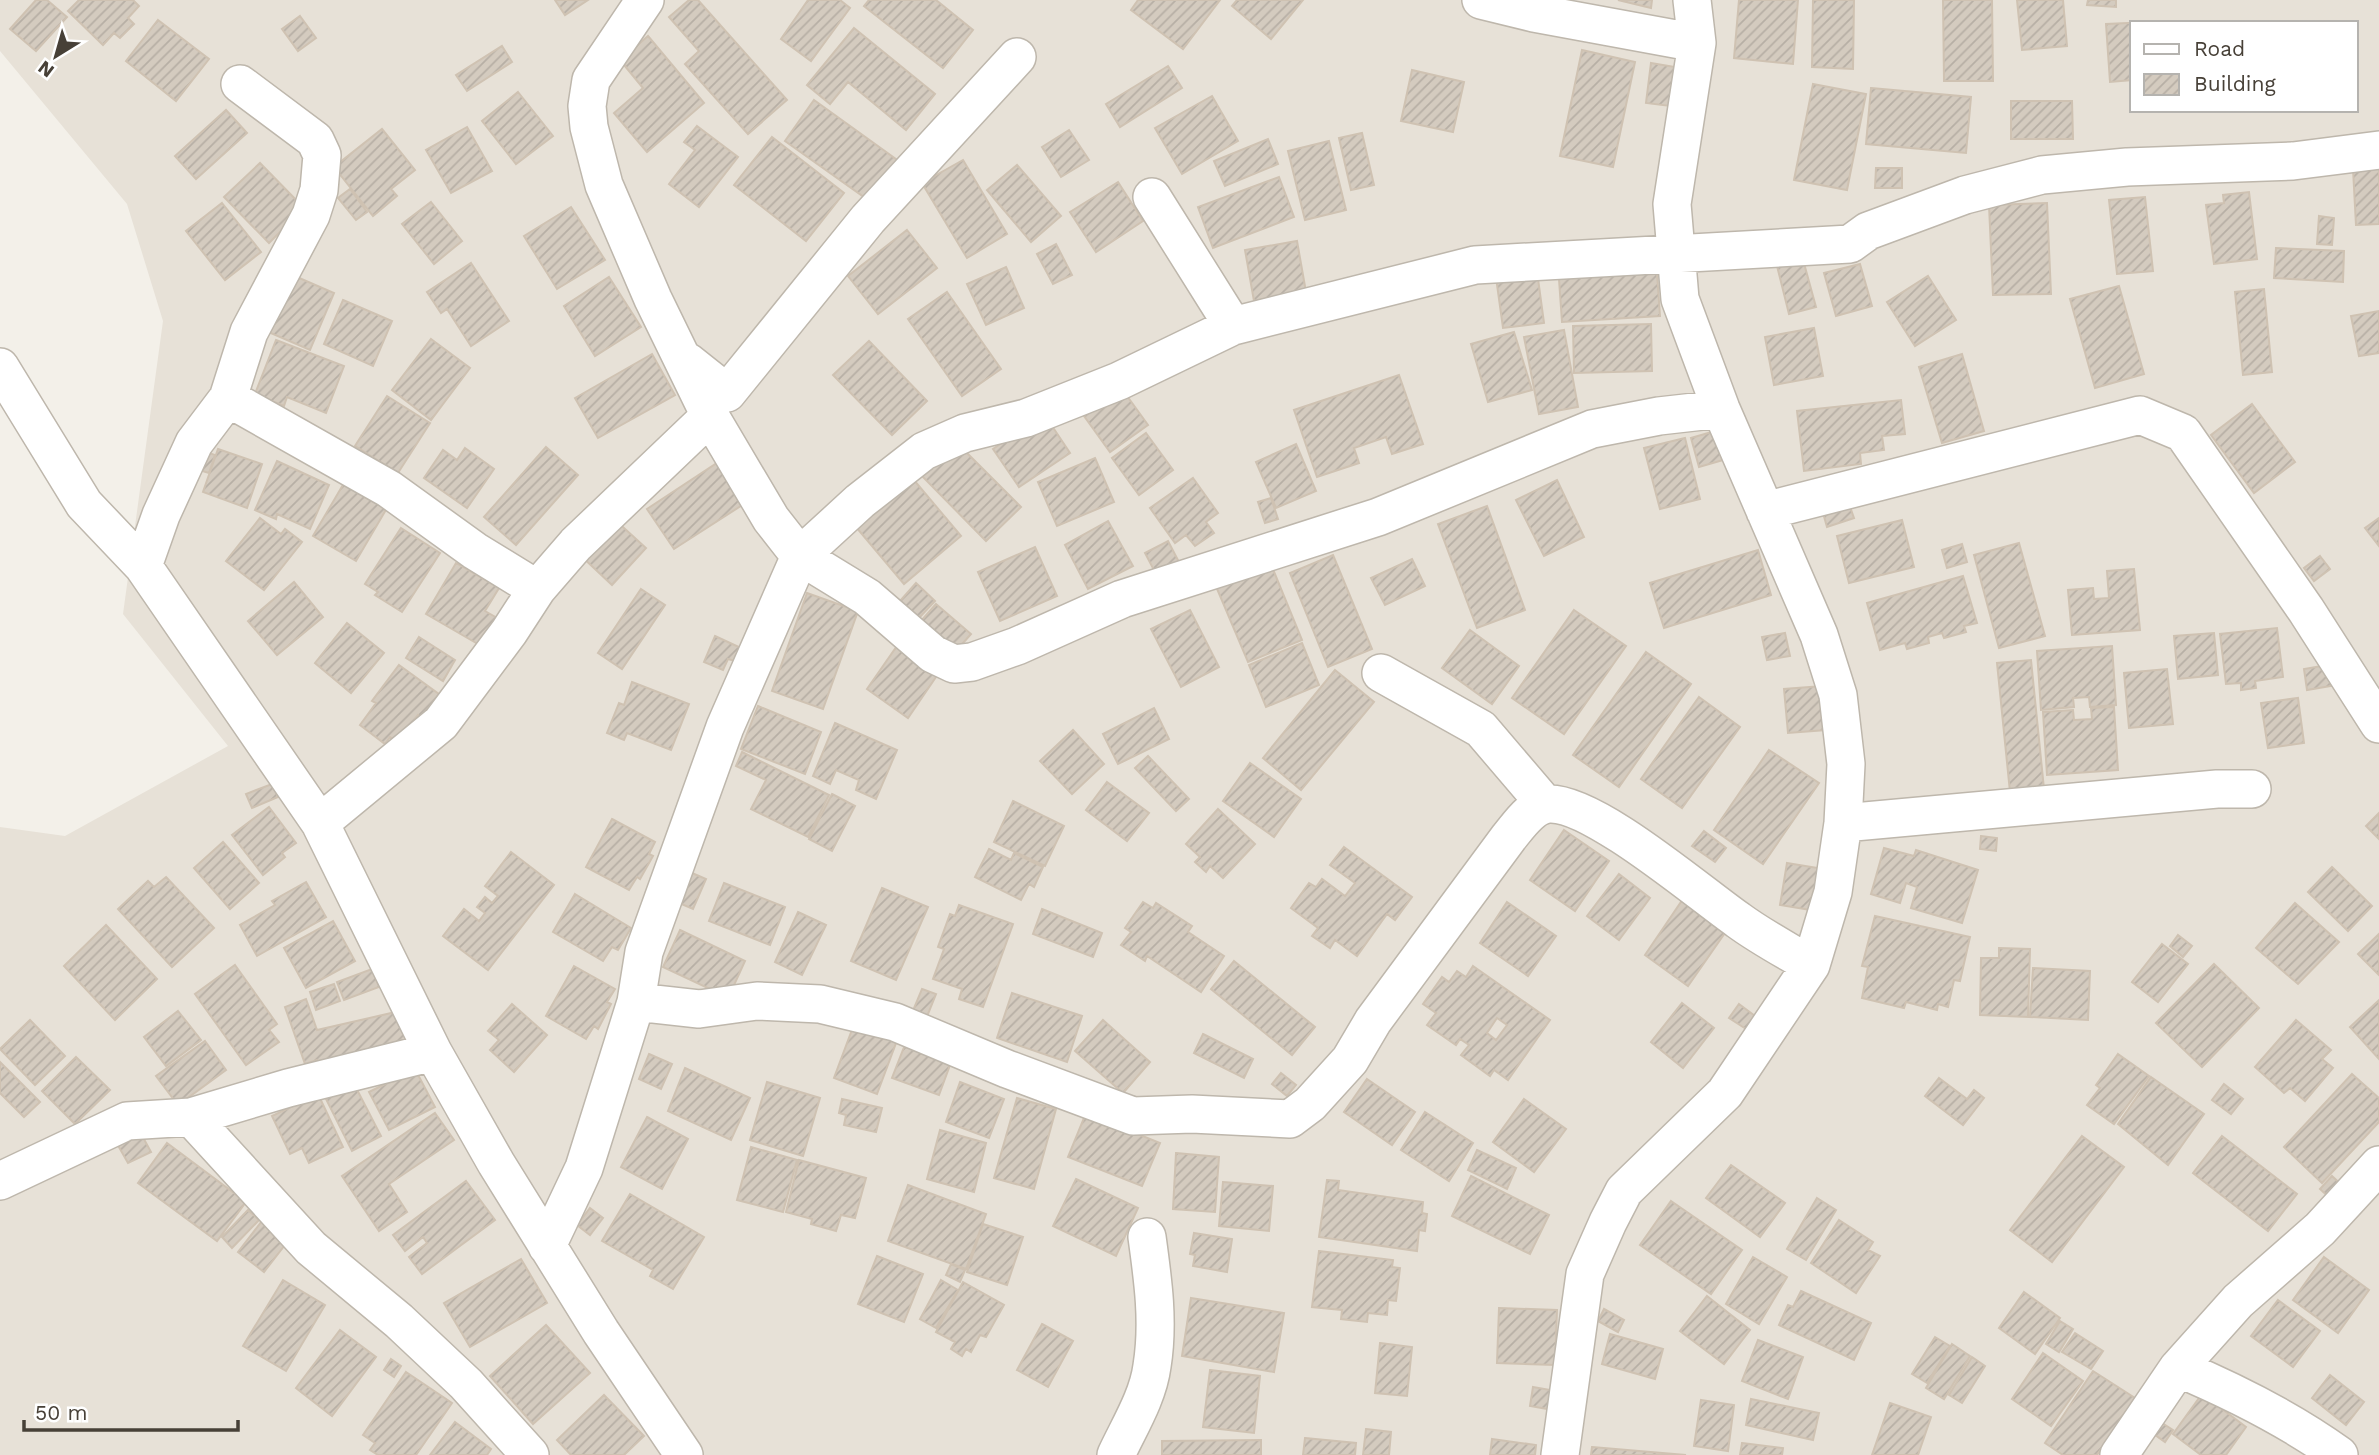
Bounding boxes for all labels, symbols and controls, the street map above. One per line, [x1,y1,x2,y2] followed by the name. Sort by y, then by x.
[21,21,91,91] north arrow
[2130,21,2358,112] legend
[2194,36,2245,61] text: Road
[34,56,59,83] text: N
[2194,71,2276,96] text: Building
[24,1388,238,1432] scale bar
[35,1400,87,1425] text: 50 m

